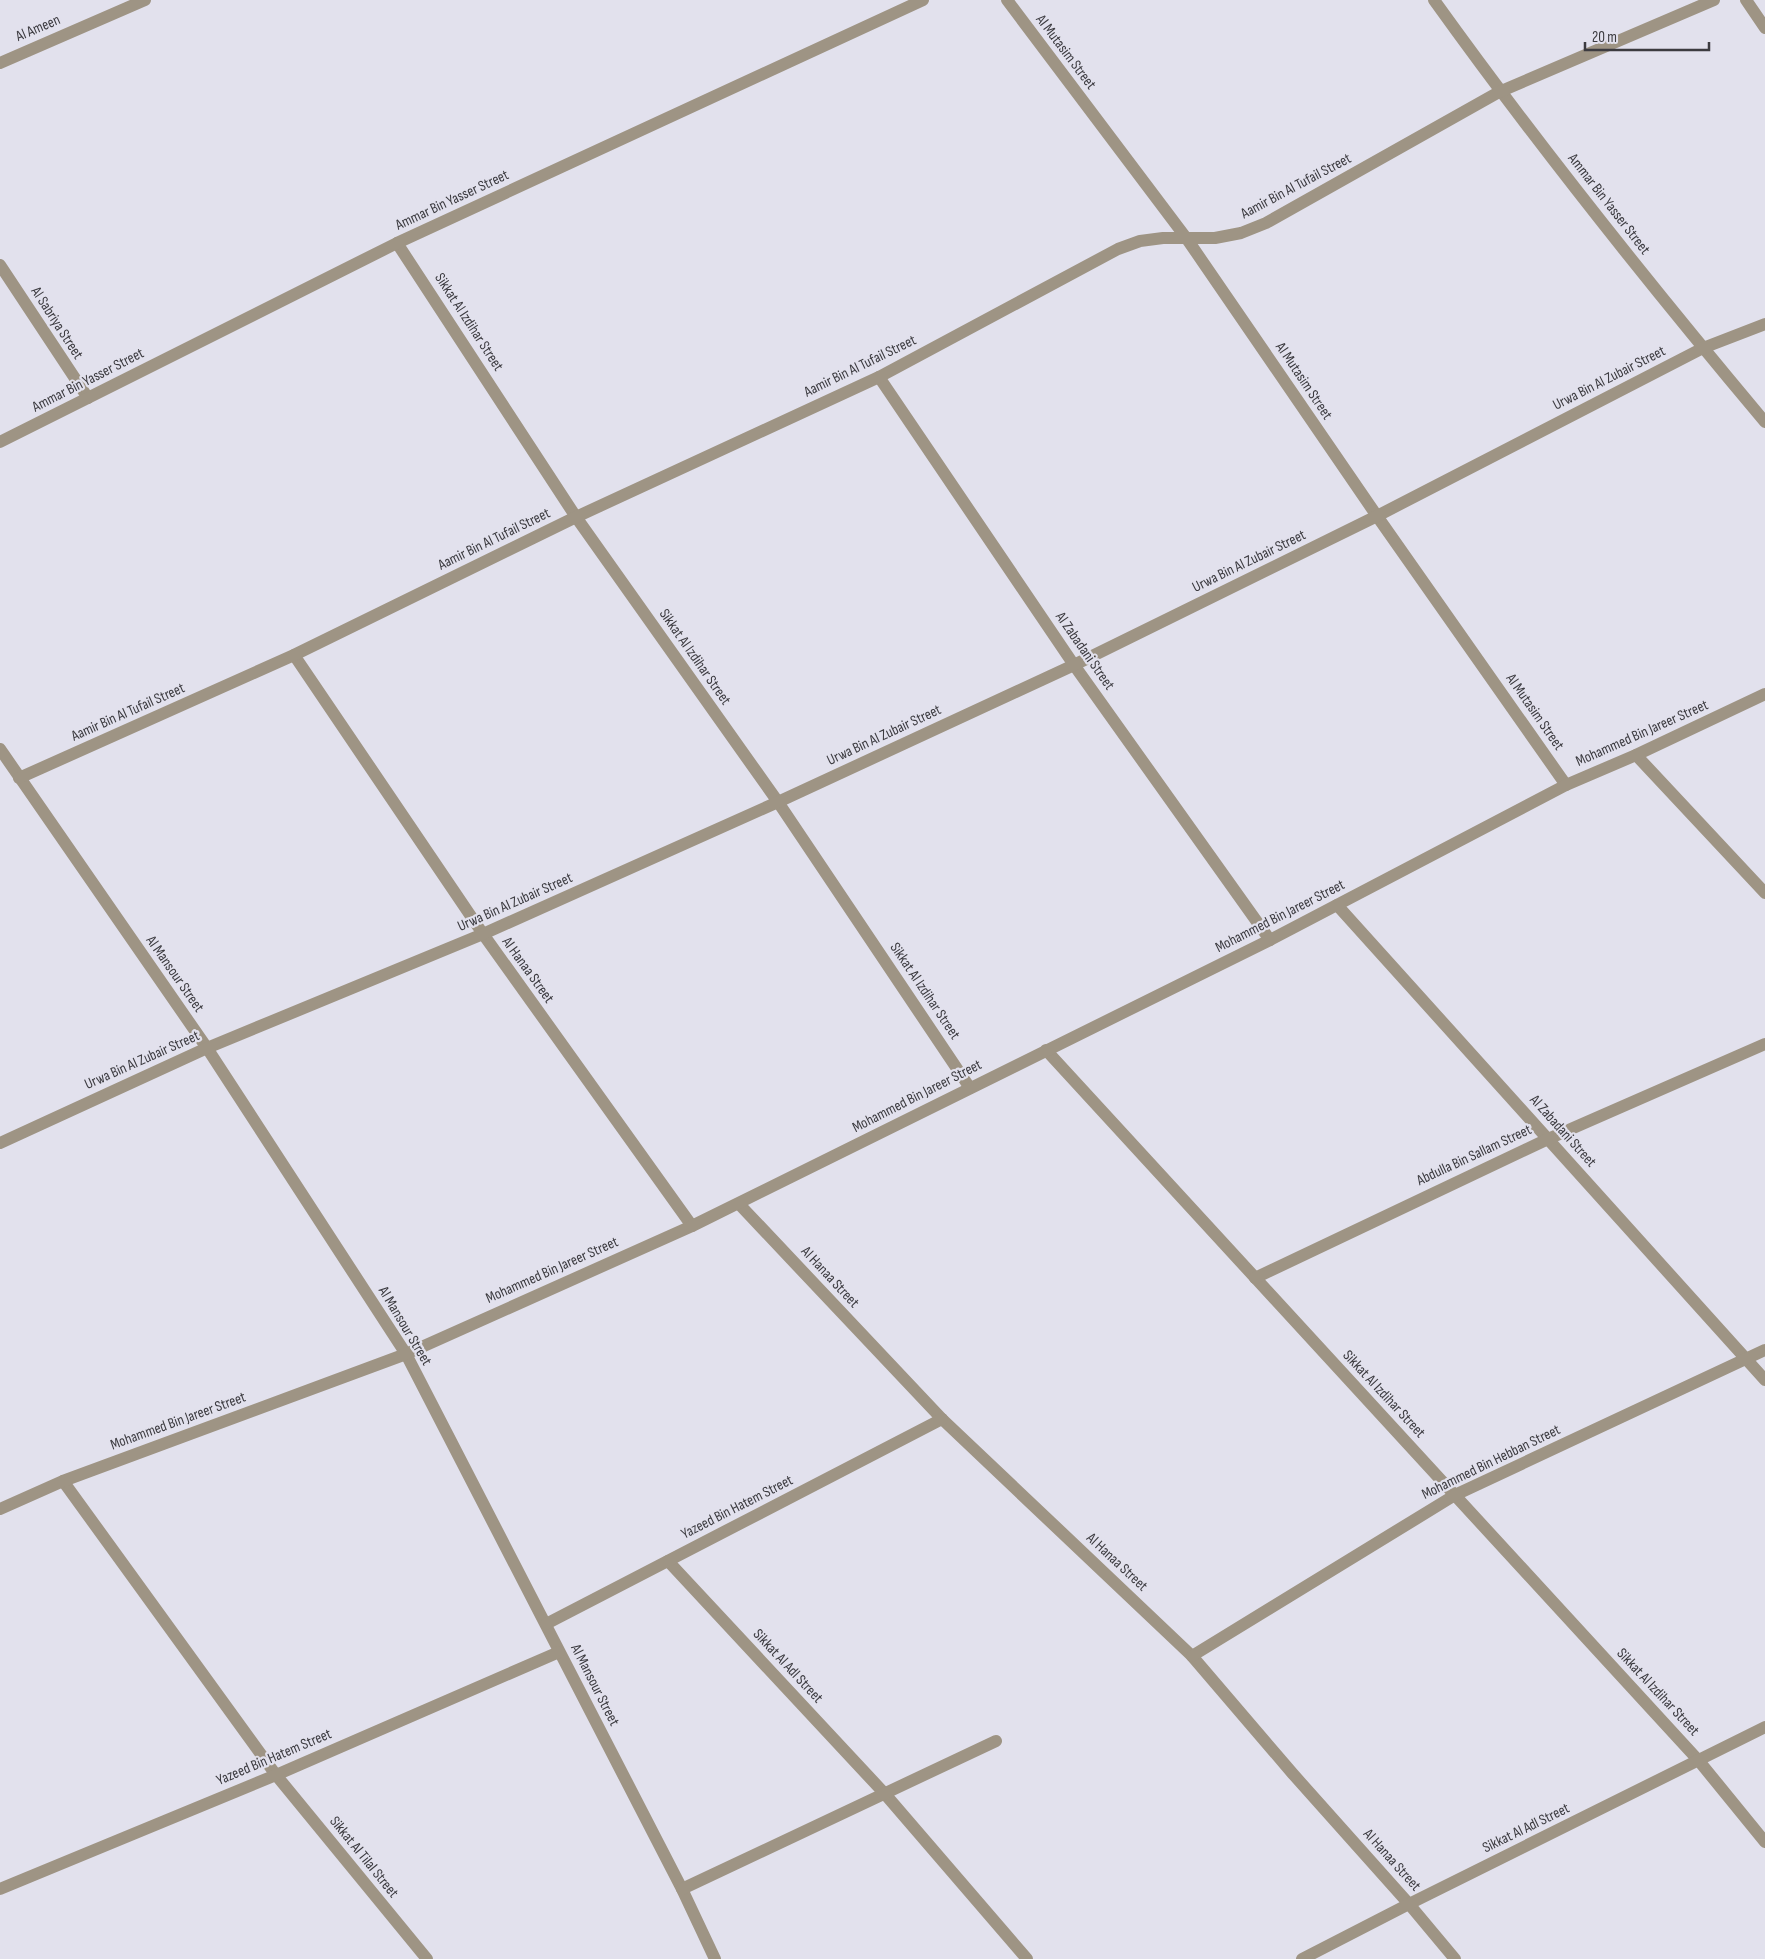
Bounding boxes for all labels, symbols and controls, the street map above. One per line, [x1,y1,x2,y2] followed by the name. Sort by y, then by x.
[12,10,63,46] street label: Al Ameen
[1031,10,1101,94] street label: Al Mutasim Street
[1585,20,1709,52] scale bar
[1592,28,1617,47] text: 20 m
[1237,149,1355,224] street label: Aamir Bin Al Tufail Street
[1563,149,1655,259] street label: Ammar Bin Yasser Street
[391,165,512,235] street label: Ammar Bin Yasser Street
[430,269,508,375] street label: Sikkat Al Izdihar Street
[26,282,88,363] street label: Al Sabriya Street
[800,330,920,402] street label: Aamir Bin Al Tufail Street
[1271,338,1337,424] street label: Al Mutasim Street
[1550,341,1669,415] street label: Urwa Bin Al Zubair Street
[28,343,148,417] street label: Ammar Bin Yasser Street
[434,503,554,575] street label: Aamir Bin Al Tufail Street
[1189,525,1309,597] street label: Urwa Bin Al Zubair Street
[655,605,735,709] street label: Sikkat Al Izdihar Street
[1051,608,1119,694] street label: Al Zabadani Street
[1501,669,1569,754] street label: Al Mutasim Street
[67,678,188,746] street label: Aamir Bin Al Tufail Street
[1573,695,1711,771] street label: Mohammed Bin Jareer Street
[824,700,945,770] street label: Urwa Bin Al Zubair Street
[455,868,576,936] street label: Urwa Bin Al Zubair Street
[1212,875,1348,957] street label: Mohammed Bin Jareer Street
[141,931,209,1016] street label: Al Mansour Street
[497,932,559,1007] street label: Al Hanaa Street
[886,939,965,1043] street label: Sikkat Al Izdihar Street
[82,1026,203,1094] street label: Urwa Bin Al Zubair Street
[849,1055,985,1137] street label: Mohammed Bin Jareer Street
[1525,1090,1601,1171] street label: Al Zabadani Street
[1413,1120,1535,1190] street label: Abdulla Bin Sallam Street
[483,1232,621,1308] street label: Mohammed Bin Jareer Street
[796,1242,864,1312] street label: Al Hanaa Street
[373,1282,436,1369] street label: Al Mansour Street
[1339,1346,1430,1442] street label: Sikkat Al Izdihar Street
[108,1388,249,1454] street label: Mohammed Bin Jareer Street
[1419,1420,1564,1504] street label: Mohammed Bin Hebban Street
[678,1470,797,1543] street label: Yazeed Bin Hatem Street
[1082,1528,1152,1596] street label: Al Hanaa Street
[749,1625,827,1707] street label: Sikkat Al Adl Street
[566,1640,624,1729] street label: Al Mansour Street
[1613,1644,1704,1740] street label: Sikkat Al Izdihar Street
[214,1724,335,1790] street label: Yazeed Bin Hatem Street
[1479,1799,1573,1857] street label: Sikkat Al Adl Street
[325,1812,403,1902] street label: Sikkat Al Tilal Street
[1358,1824,1425,1895] street label: Al Hanaa Street

